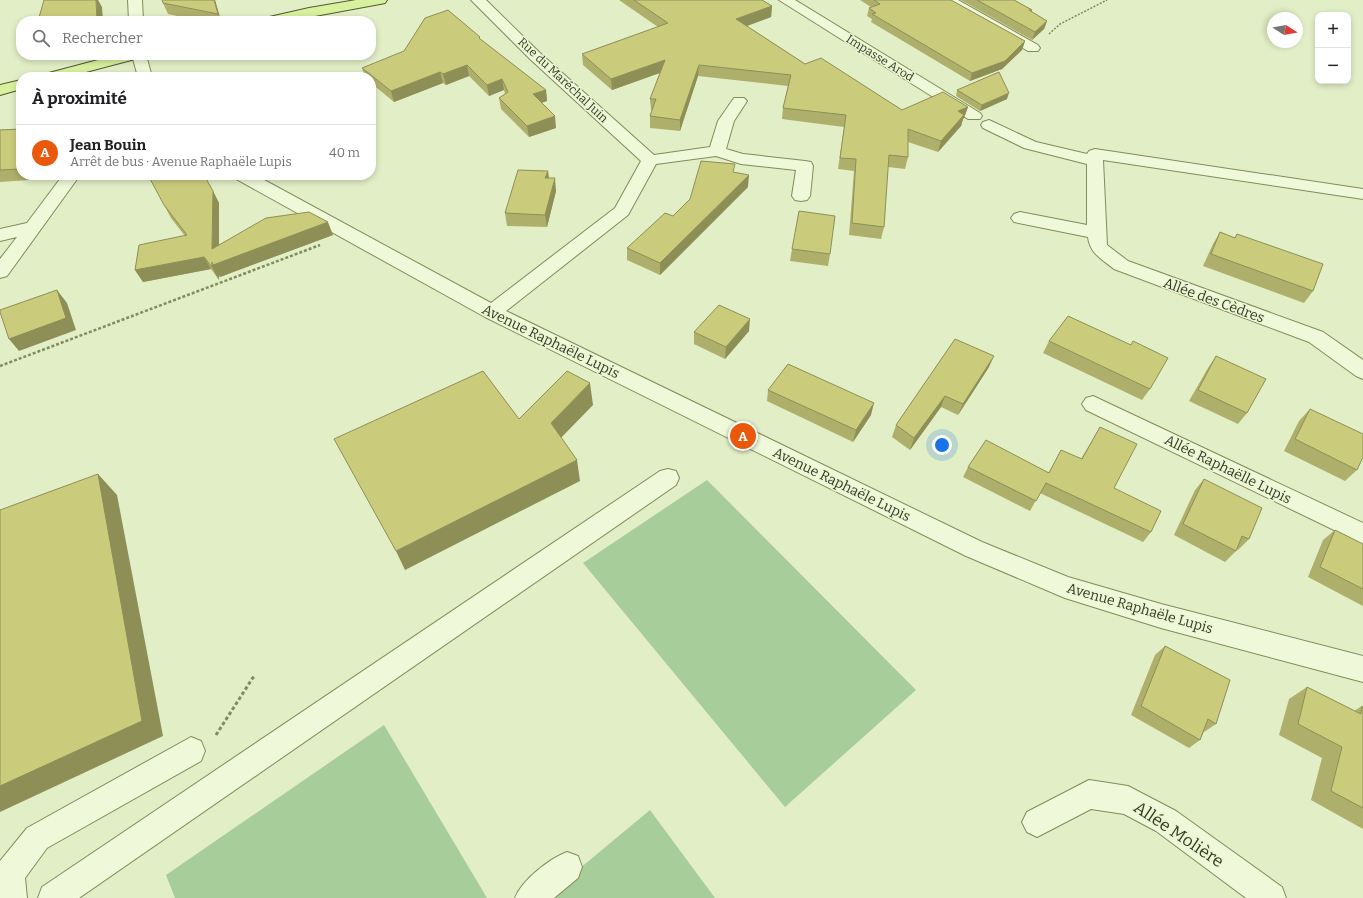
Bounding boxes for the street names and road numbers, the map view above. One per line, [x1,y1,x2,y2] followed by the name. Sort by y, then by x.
[844,32,916,84] street label: Impasse Arod
[515,35,611,126] street label: Rue du Maréchal Juin
[1161,274,1267,327] street label: Allée des Cèdres
[479,301,622,382] street label: Avenue Raphaële Lupis
[1162,431,1294,508] street label: Allée Raphaëlle Lupis
[770,444,913,525] street label: Avenue Raphaële Lupis
[1065,580,1215,637] street label: Avenue Raphaële Lupis
[1130,797,1228,872] street label: Allée Molière

